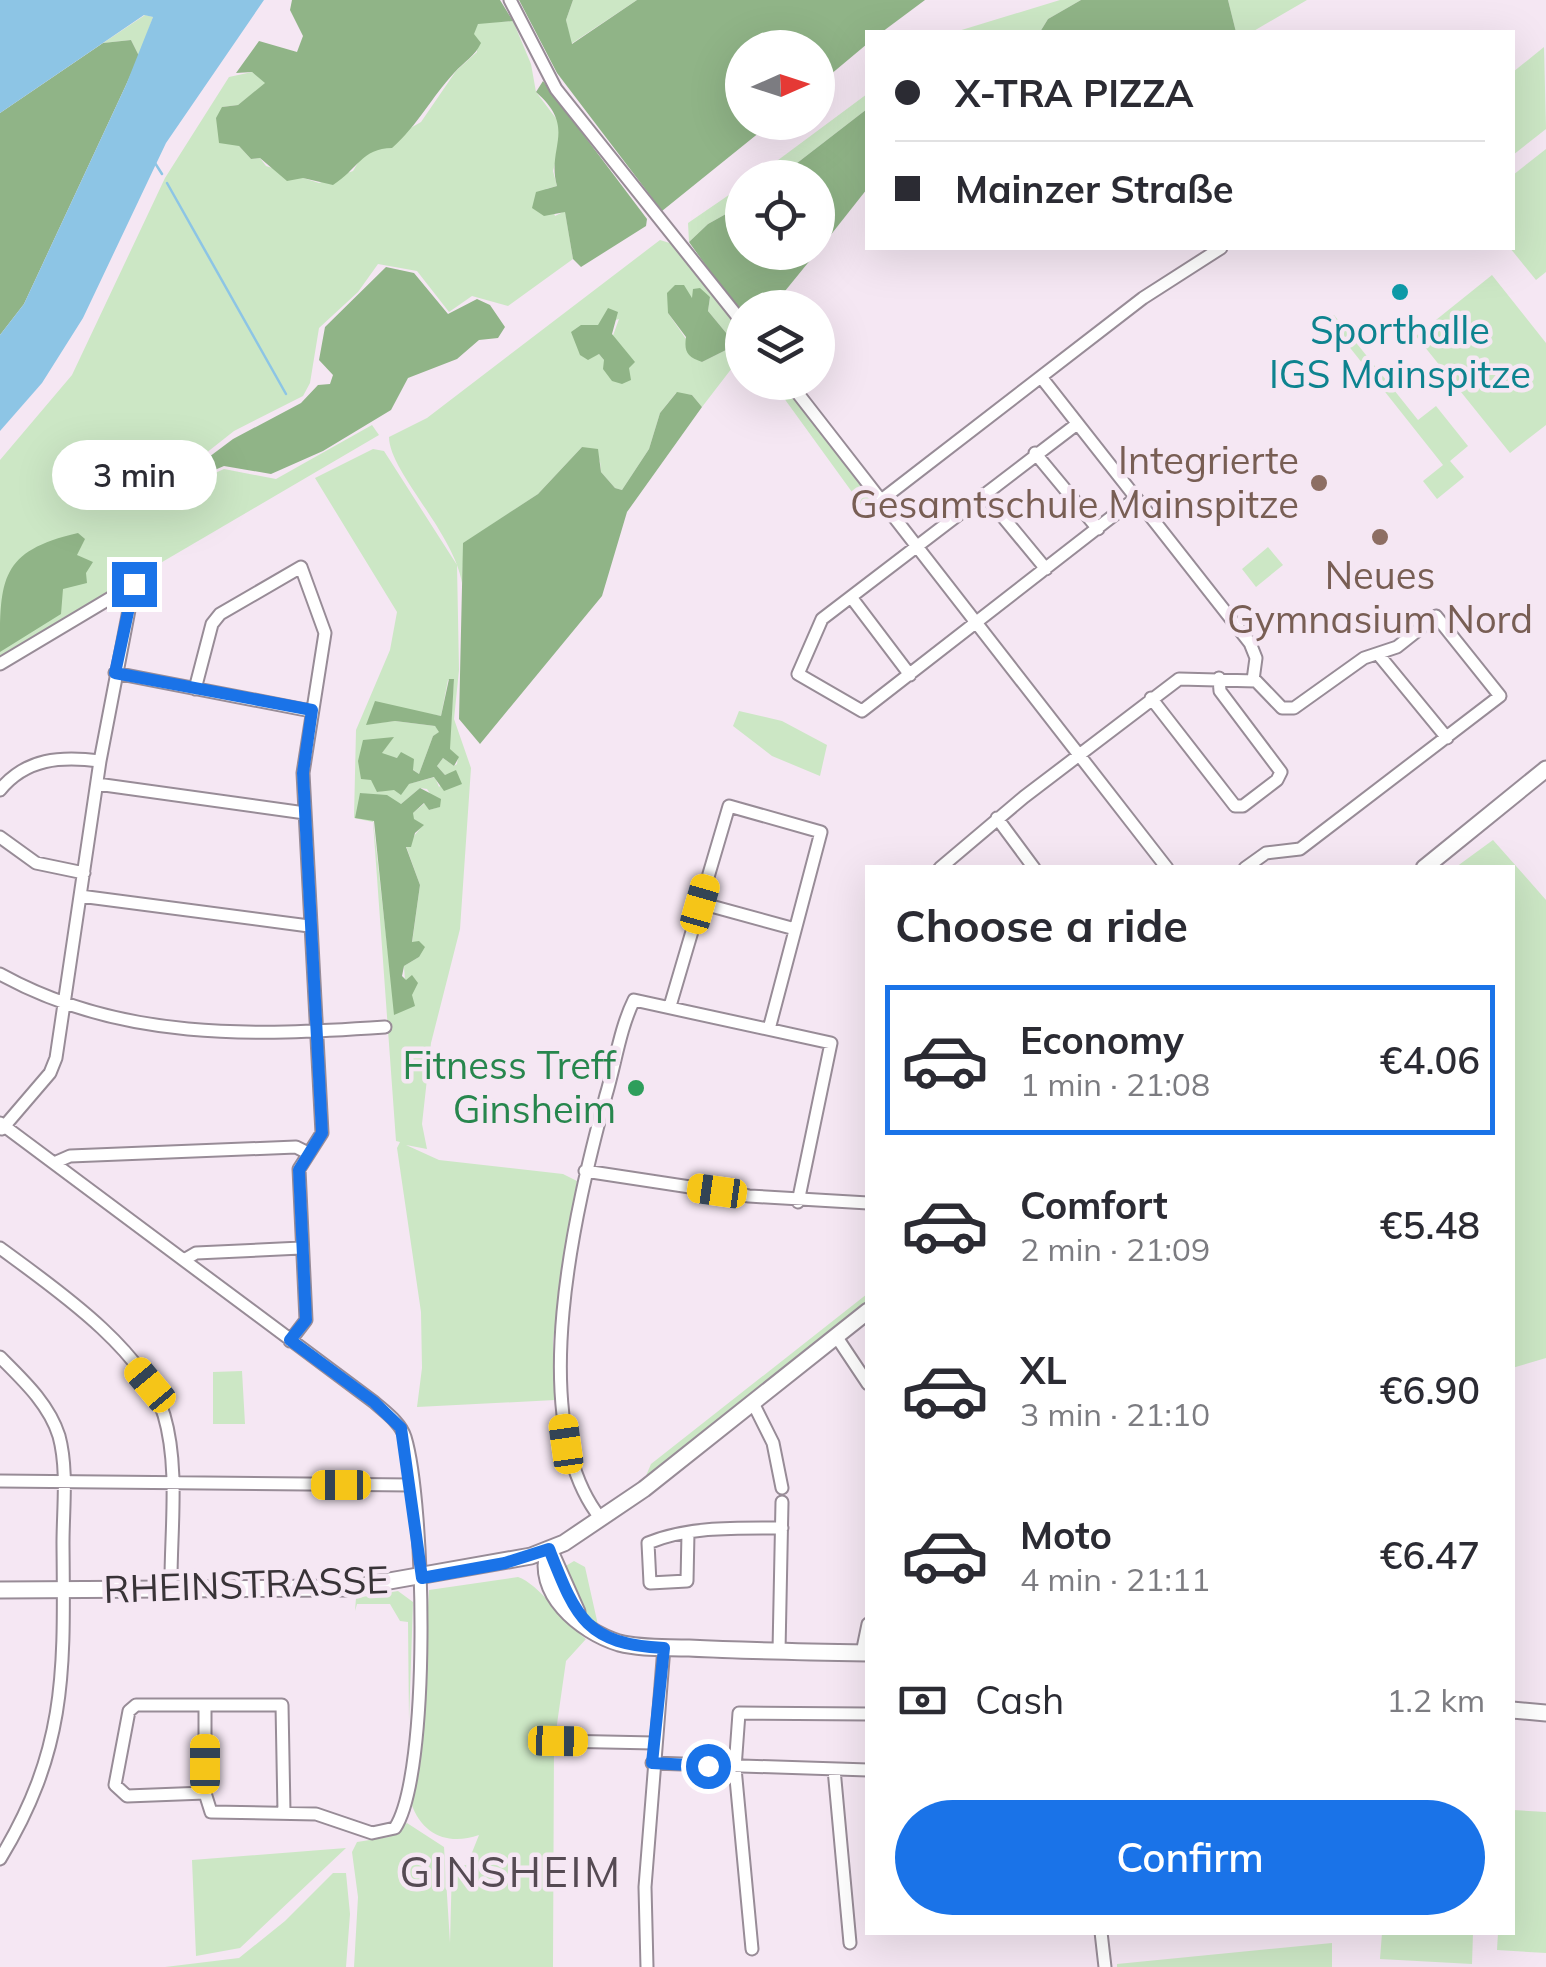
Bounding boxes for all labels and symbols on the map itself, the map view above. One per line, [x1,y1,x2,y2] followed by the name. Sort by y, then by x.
[725,30,835,140] north arrow
[1389,281,1411,303] marker: Sporthalle IGS Mainspitze
[1269,306,1531,398] place label: Sporthalle IGS Mainspitze
[850,436,1299,528] place label: Integrierte Gesamtschule Mainspitze
[52,439,216,509] callout: 3 min
[1308,472,1330,494] marker: Integrierte Gesamtschule Mainspitze
[1369,526,1391,548] marker: Neues Gymnasium Nord
[1227,551,1533,643] place label: Neues Gymnasium Nord
[112,562,157,607] route end
[677,871,723,937] car
[402,1041,617,1133] place label: Fitness Treff Ginsheim
[625,1077,647,1099] marker: Fitness Treff Ginsheim
[685,1172,749,1210] car
[119,1352,181,1418] car
[547,1412,585,1476] car
[311,1470,371,1500] car
[103,1555,389,1613] street label: RHEINSTRASSE
[528,1725,588,1757] car
[190,1734,220,1794] car
[686,1744,731,1789] route start
[400,1845,622,1898] district label: GINSHEIM

